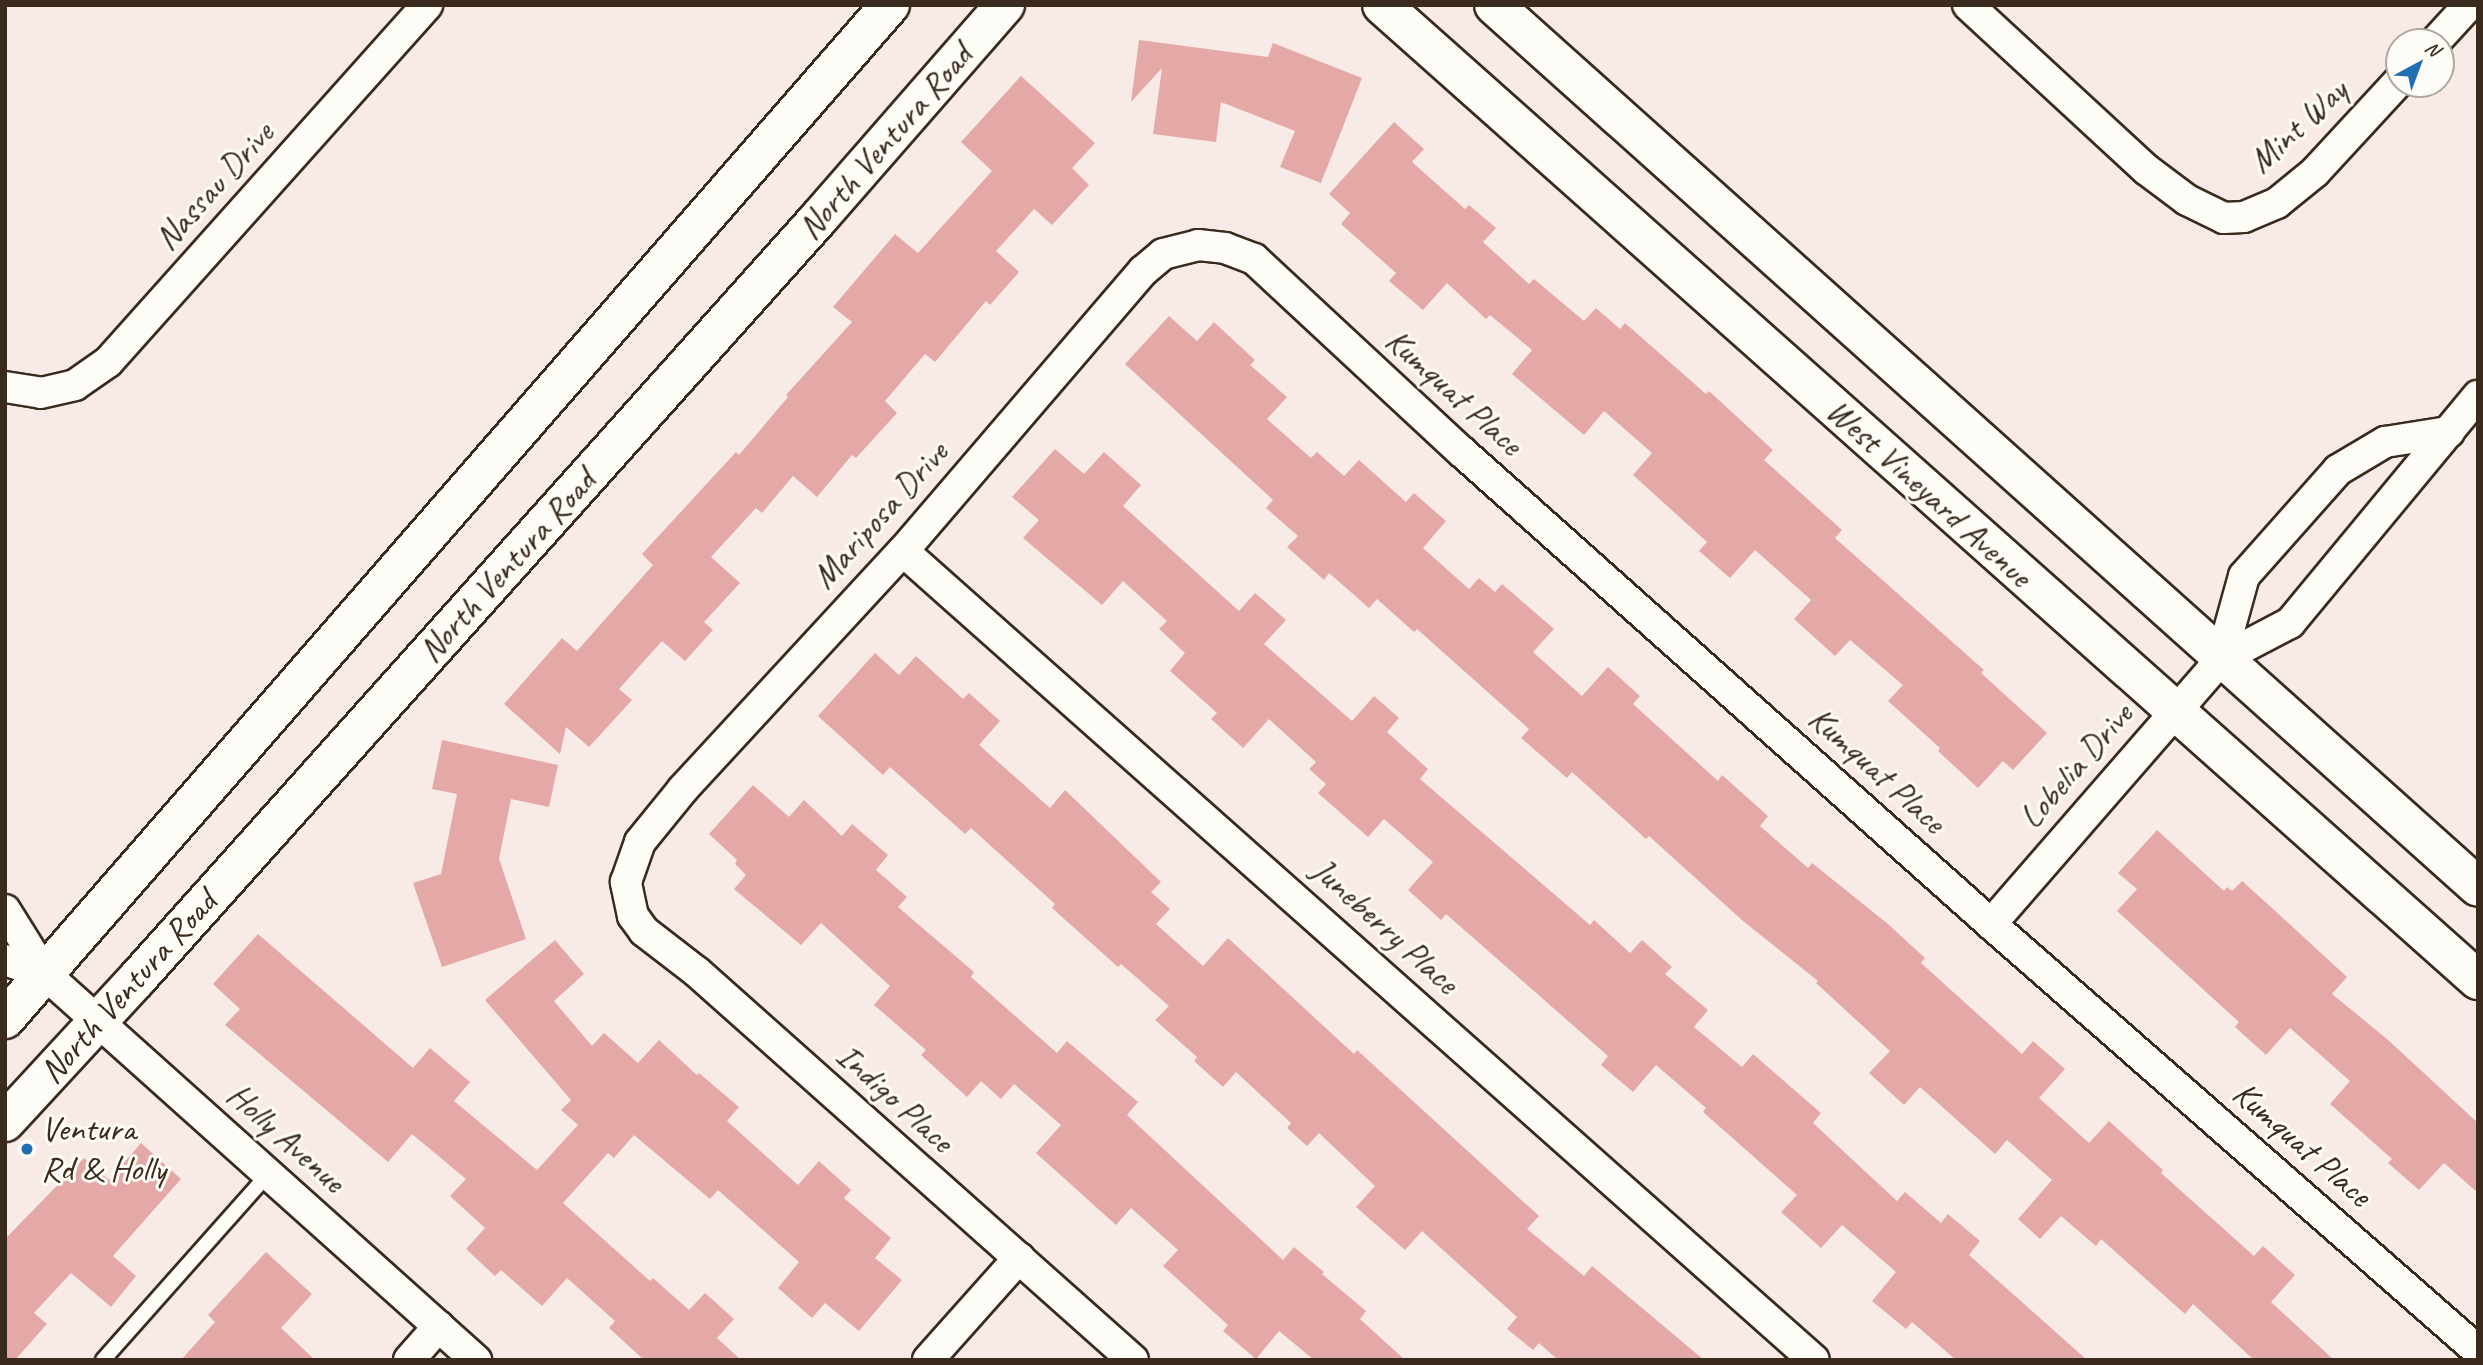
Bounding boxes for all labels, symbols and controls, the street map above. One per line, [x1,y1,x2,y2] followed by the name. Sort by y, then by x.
[2385,28,2455,98] north arrow
[789,36,981,248] street label: North Ventura Road
[2420,36,2445,62] text: N
[2240,70,2356,182] street label: Mint Way
[145,113,283,259] street label: Nassau Drive
[1377,320,1531,464] street label: Kumquat Place
[1818,390,2040,596] street label: West Vineyard Avenue
[803,433,957,597] street label: Mariposa Drive
[410,461,604,671] street label: North Ventura Road
[2010,695,2142,837] street label: Lobelia Drive
[1800,698,1954,842] street label: Kumquat Place
[1303,849,1467,1003] street label: Juneberry Place
[31,882,225,1092] street label: North Ventura Road
[827,1034,963,1162] street label: Indigo Place
[2224,1072,2380,1216] street label: Kumquat Place
[218,1074,354,1202] street label: Holly Avenue
[41,1108,166,1190] place label: Ventura Rd & Holly
[19,1141,35,1157] marker: Ventura Rd & Holly

